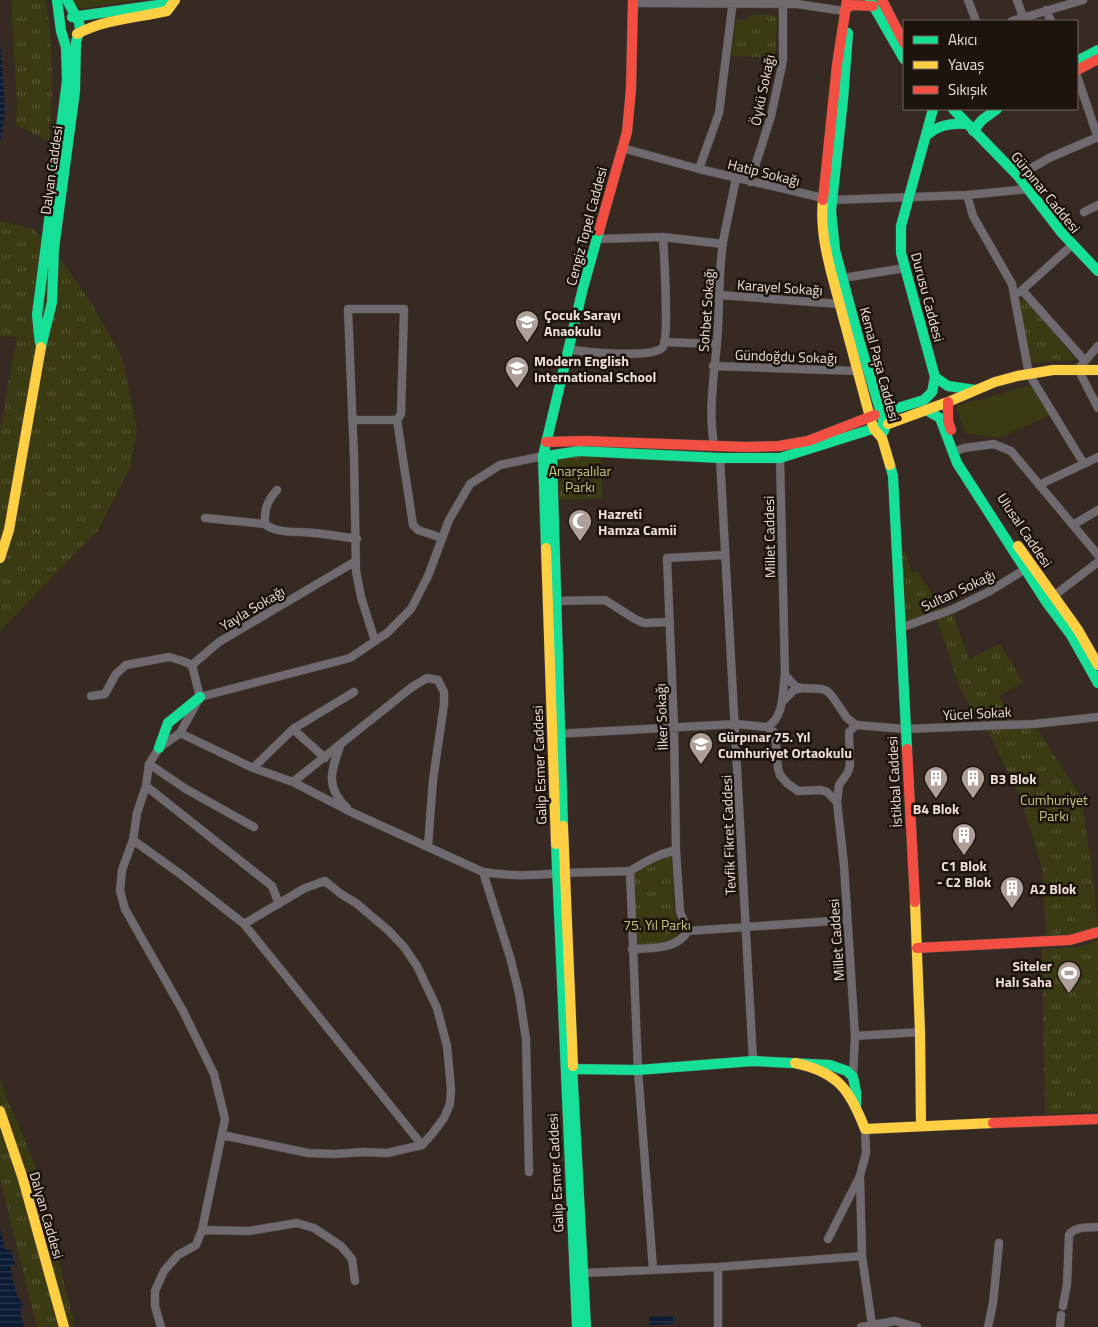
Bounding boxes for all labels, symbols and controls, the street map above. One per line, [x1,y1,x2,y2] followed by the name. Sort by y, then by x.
[903,20,1078,110] legend
[948,28,977,51] text: Akıcı
[744,53,780,127] street label: Öykü Sokağı
[948,53,984,76] text: Yavaş
[948,78,987,101] text: Sıkışık
[34,124,68,216] street label: Dalyan Caddesi
[1006,147,1086,237] street label: Gürpınar Caddesi
[726,153,802,191] street label: Hatip Sokağı
[560,164,612,288] street label: Cengiz Topel Caddesi
[906,250,950,344] street label: Durusu Caddesi
[693,267,719,353] street label: Sohbet Sokağı
[737,274,823,300] street label: Karayel Sokağı
[544,304,621,341] place label: Çocuk Sarayı Anaokulu
[855,304,905,424] street label: Kemal Paşa Caddesi
[514,309,540,343] school or university icon: Çocuk Sarayı Anaokulu
[734,344,838,368] street label: Gündoğdu Sokağı
[534,350,656,387] place label: Modern English International School
[504,355,530,389] school or university icon: Modern English International School
[549,460,611,497] park label: Anarşalılar Parkı
[992,489,1058,571] street label: Ulusal Caddesi
[758,496,780,578] street label: Millet Caddesi
[598,503,677,540] place label: Hazreti Hamza Camii
[567,508,593,542] mosque icon: Hazreti Hamza Camii
[917,564,999,616] street label: Sultan Sokağı
[215,580,289,636] street label: Yayla Sokağı
[649,683,673,751] street label: İlker Sokağı
[942,701,1012,725] street label: Yücel Sokak
[526,705,552,825] street label: Galip Esmer Caddesi
[718,726,852,763] place label: Gürpınar 75. Yıl Cumhuriyet Ortaokulu
[688,731,714,765] school or university icon: Gürpınar 75. Yıl Cumhuriyet Ortaokulu
[881,736,907,828] street label: İstikbal Caddesi
[923,765,949,799] building icon: B4 Blok
[960,765,986,799] building icon: B3 Blok
[990,768,1037,789] place label: B3 Blok
[715,775,741,895] street label: Tevfik Fikret Caddesi
[1020,789,1088,826] park label: Cumhuriyet Parkı
[913,798,960,819] place label: B4 Blok
[951,822,977,856] building icon: C1 Blok - C2 Blok
[937,855,992,892] place label: C1 Blok - C2 Blok
[999,875,1025,909] building icon: A2 Blok
[1030,878,1077,899] place label: A2 Blok
[823,898,849,982] street label: Millet Caddesi
[623,914,691,935] park label: 75. Yıl Parkı
[995,955,1052,992] place label: Siteler Halı Saha
[1056,960,1082,994] sports icon: Siteler Halı Saha
[541,1113,569,1233] street label: Galip Esmer Caddesi
[25,1169,69,1261] street label: Dalyan Caddesi

